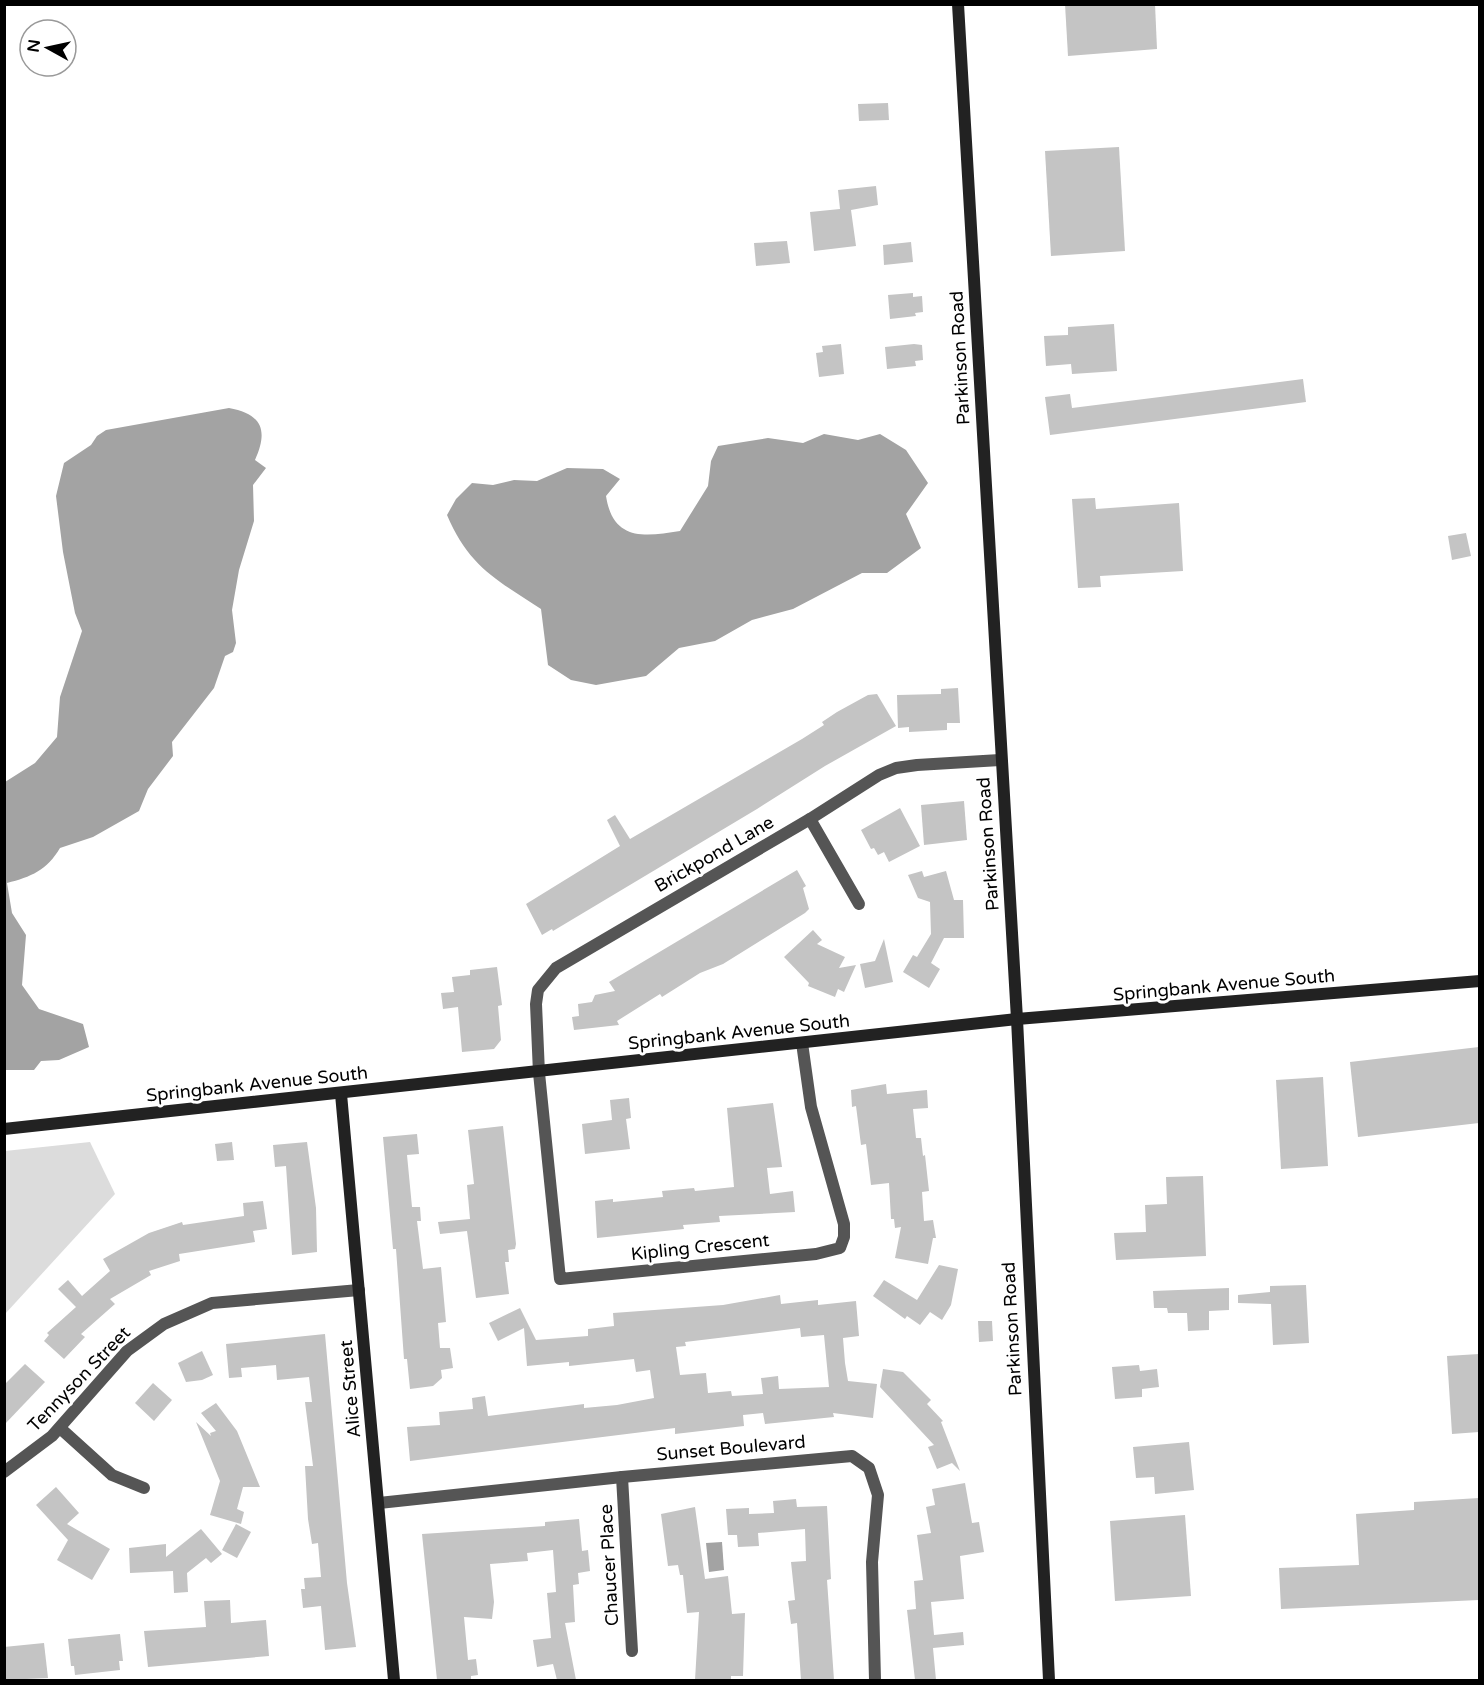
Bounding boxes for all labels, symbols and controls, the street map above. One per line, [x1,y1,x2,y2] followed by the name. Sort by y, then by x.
[18,18,78,78] north arrow
[23,38,45,54] text: N
[945,290,975,426] street label: Parkinson Road
[972,776,1004,912] street label: Parkinson Road
[650,811,778,897] street label: Brickpond Lane
[1112,964,1336,1006] street label: Springbank Avenue South
[627,1009,851,1055] street label: Springbank Avenue South
[145,1061,369,1107] street label: Springbank Avenue South
[630,1229,770,1265] street label: Kipling Crescent
[997,1261,1027,1397] street label: Parkinson Road
[23,1322,135,1436] street label: Tennyson Street
[335,1339,365,1439] street label: Alice Street
[656,1431,806,1465] street label: Sunset Boulevard
[595,1503,623,1627] street label: Chaucer Place

